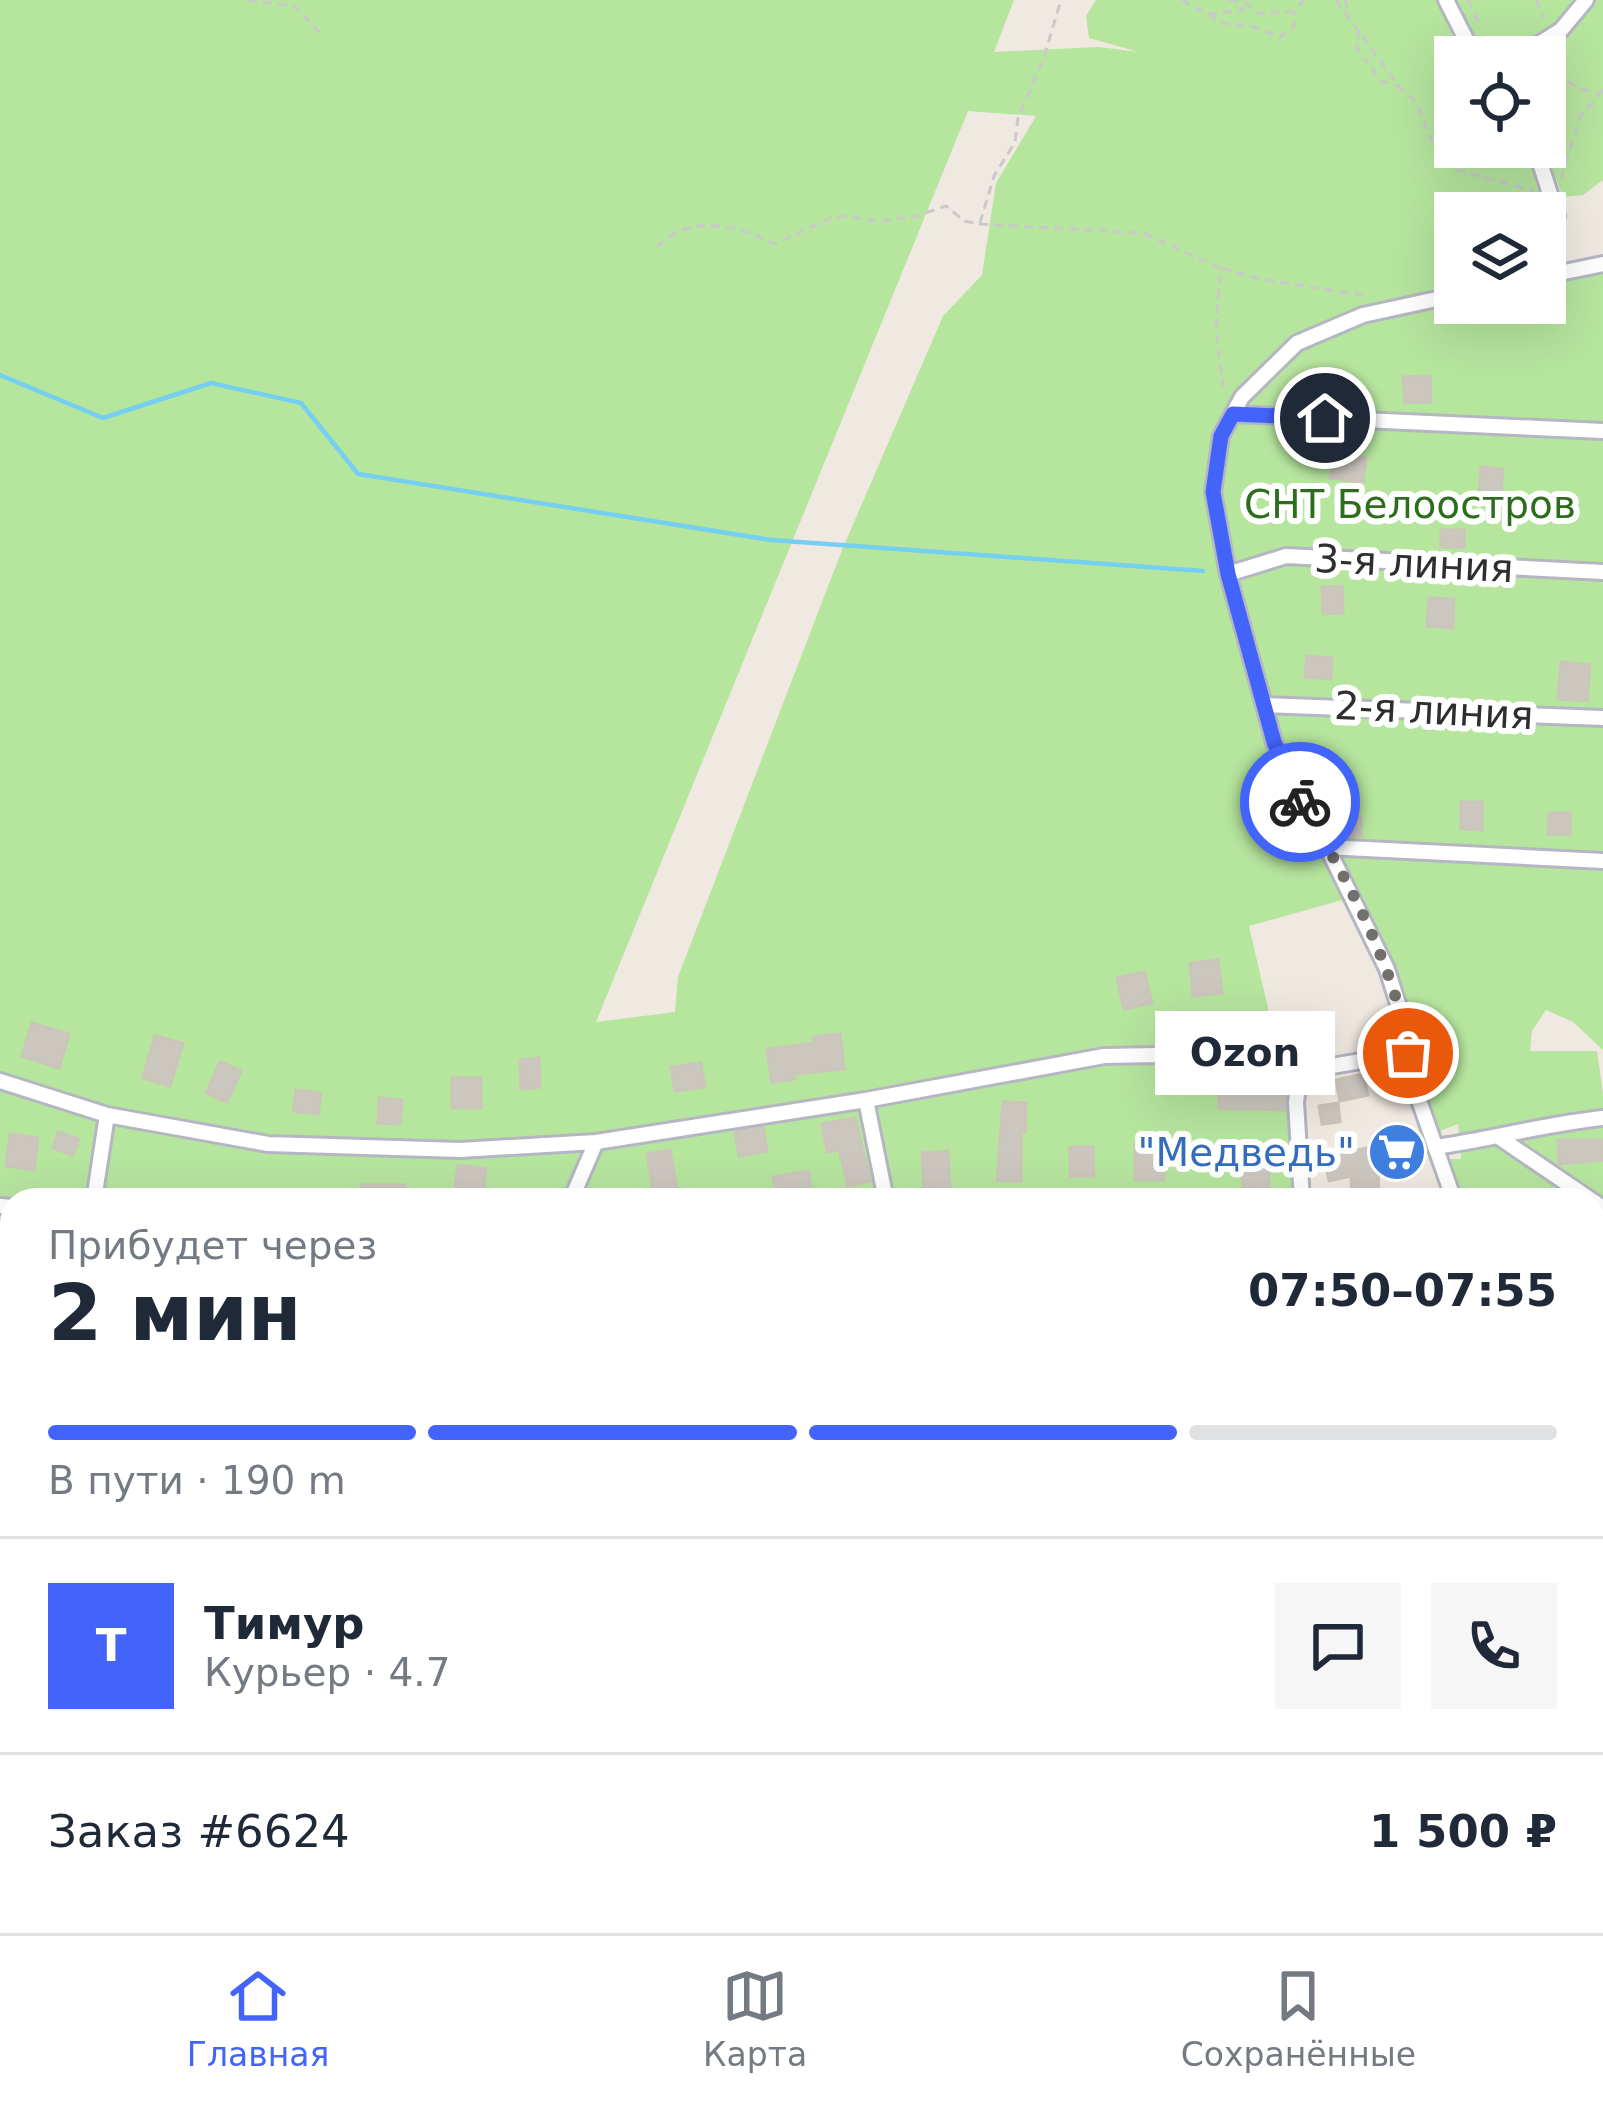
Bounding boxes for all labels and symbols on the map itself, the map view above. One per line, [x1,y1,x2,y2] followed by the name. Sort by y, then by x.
[1274,367,1376,469] pin
[1244,482,1576,527] park label: СНТ Белоостров
[1313,536,1515,591] street label: 3-я линия
[1333,683,1535,738] street label: 2-я линия
[1240,742,1360,862] courier
[1357,1002,1459,1104] pin
[1156,1011,1336,1095] callout: Ozon
[1366,1121,1428,1183] supermarket icon: "Медведь"
[1138,1130,1355,1175] place label: "Медведь"

